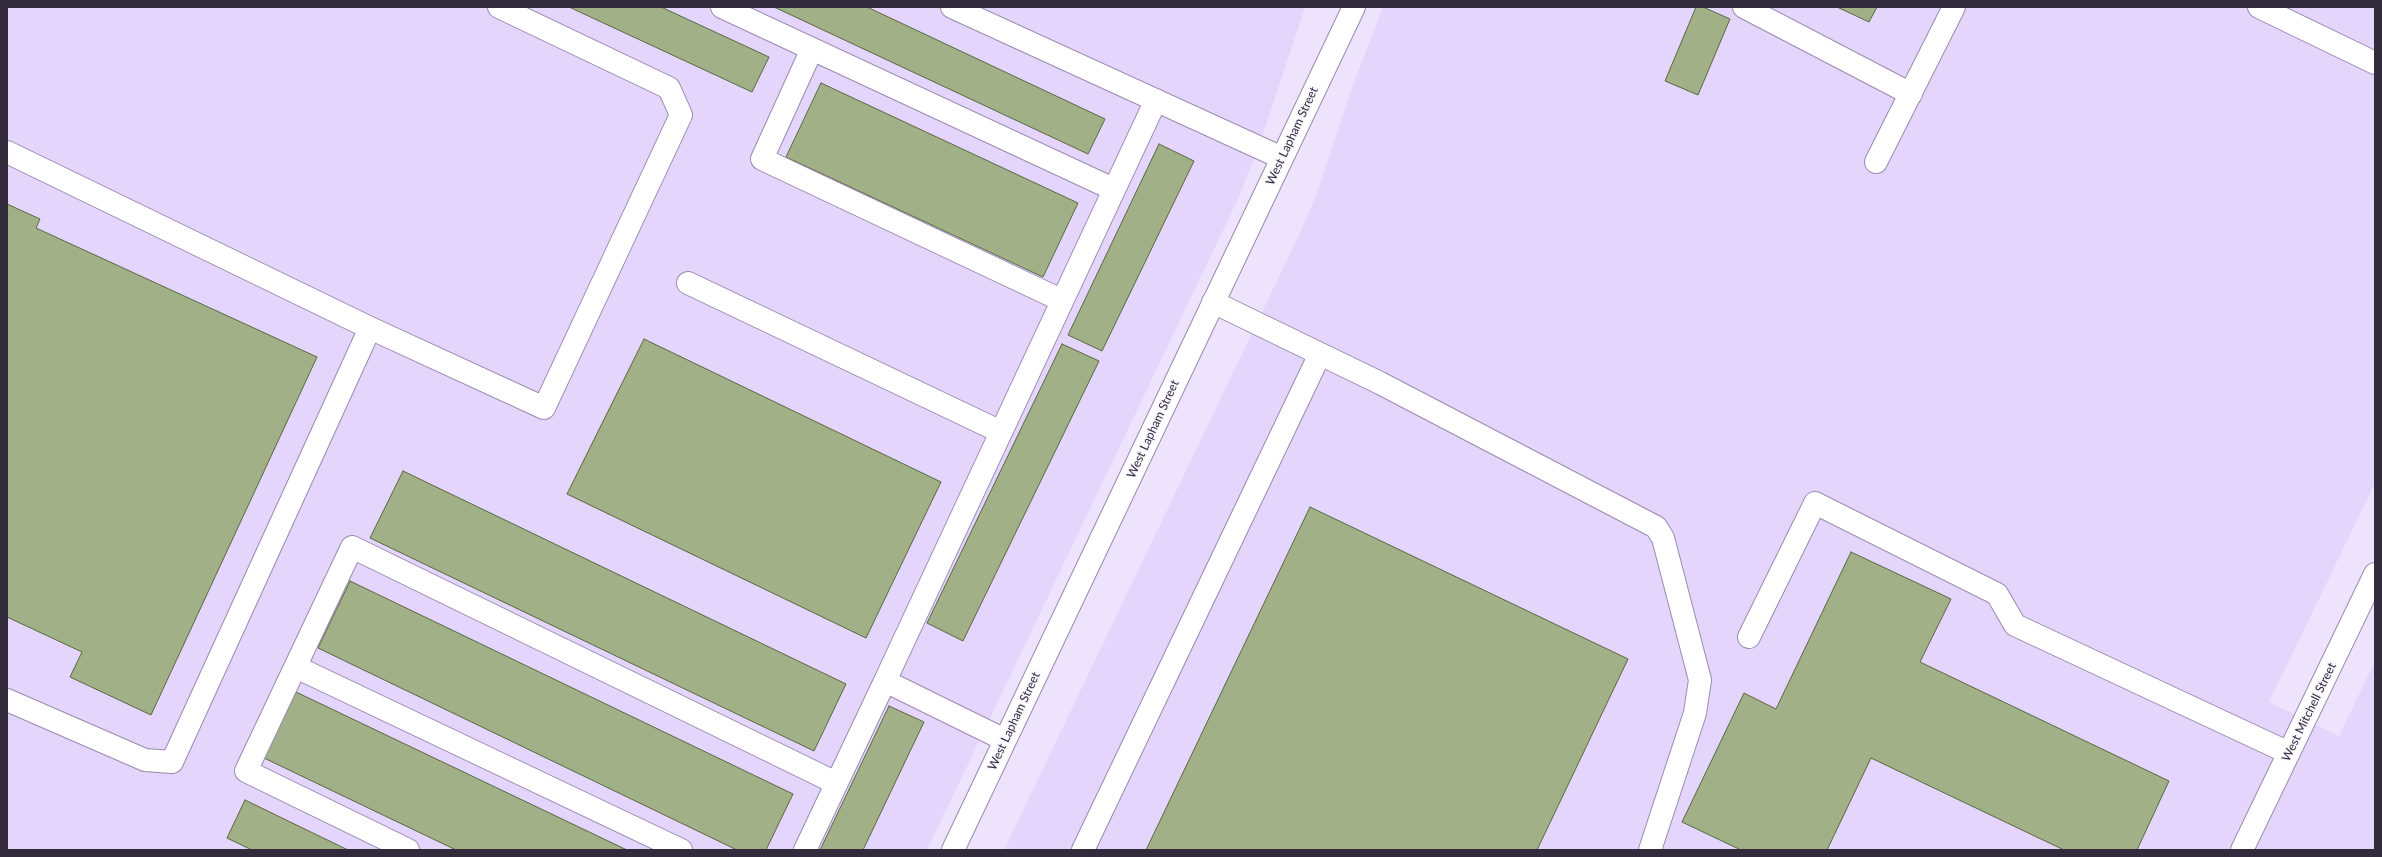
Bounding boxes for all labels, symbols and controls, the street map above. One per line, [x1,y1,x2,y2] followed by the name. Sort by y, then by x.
[1263,85,1321,187] street label: West Lapham Street
[1124,378,1182,480] street label: West Lapham Street
[2279,660,2339,764] street label: West Mitchell Street
[985,670,1043,772] street label: West Lapham Street

